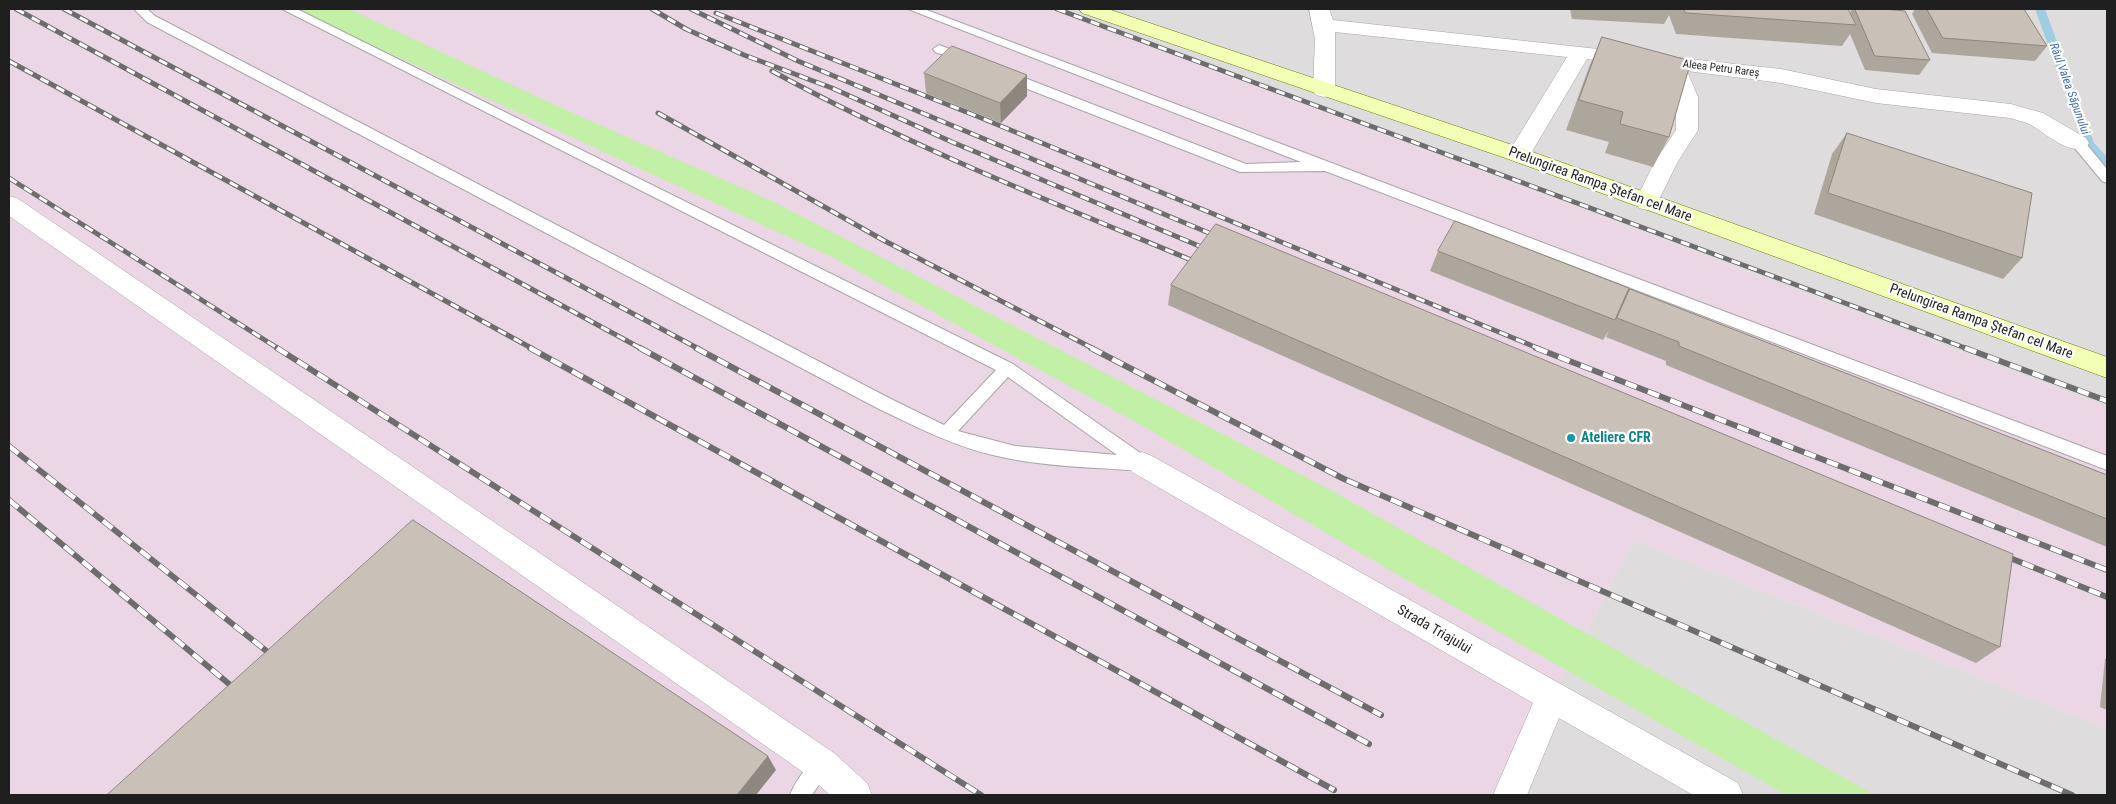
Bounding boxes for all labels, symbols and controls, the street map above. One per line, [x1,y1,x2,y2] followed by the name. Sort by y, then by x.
[2046,41,2092,137] water label: Râul Valea Săpunului
[1682,58,1760,80] street label: Aleea Petru Rareș
[1506,144,1694,226] street label: Prelungirea Rampa Ștefan cel Mare
[1887,281,2075,363] street label: Prelungirea Rampa Ștefan cel Mare
[1581,430,1651,446] place label: Ateliere CFR
[1565,432,1577,444] marker: Ateliere CFR
[1394,602,1474,658] street label: Strada Triajului

